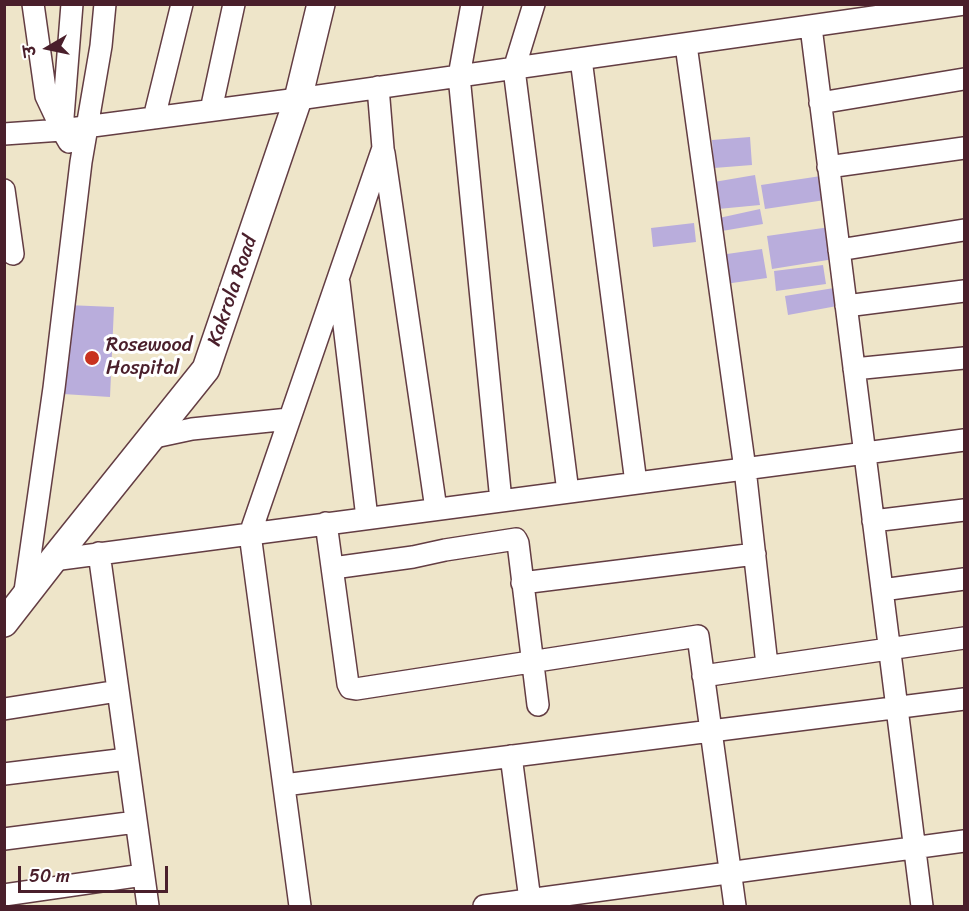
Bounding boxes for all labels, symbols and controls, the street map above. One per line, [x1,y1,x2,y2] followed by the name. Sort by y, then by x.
[18,18,78,78] north arrow
[15,43,45,58] text: उ
[203,233,263,349] street label: Kakrola Road
[106,334,192,381] place label: Rosewood Hospital
[83,349,101,367] marker: Rosewood Hospital
[21,854,171,892] scale bar
[29,860,70,892] text: 50 m

